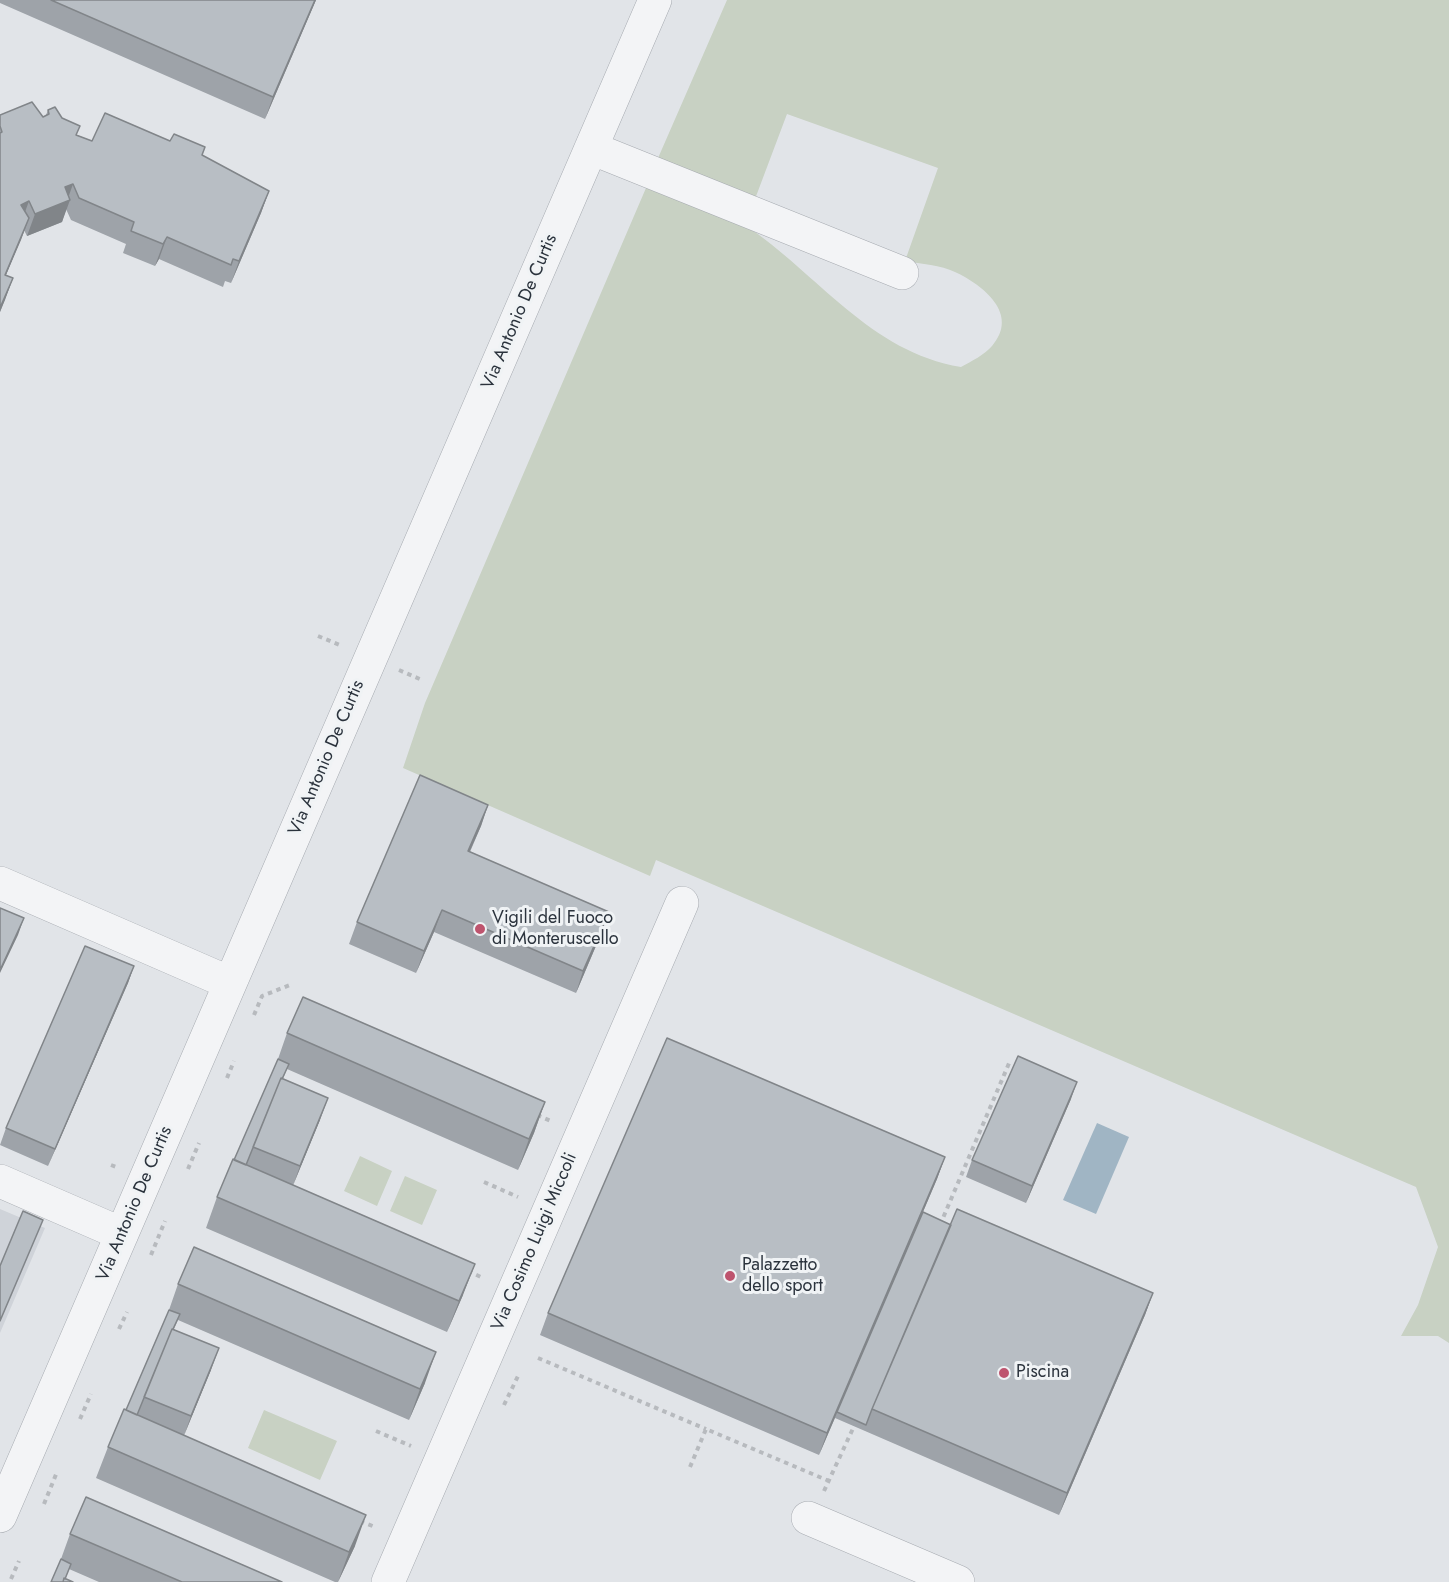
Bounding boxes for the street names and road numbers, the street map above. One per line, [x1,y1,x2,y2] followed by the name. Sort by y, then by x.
[478,231,562,393] street label: Via Antonio De Curtis
[285,677,369,839] street label: Via Antonio De Curtis
[93,1123,177,1285] street label: Via Antonio De Curtis
[488,1150,582,1334] street label: Via Cosimo Luigi Miccoli

